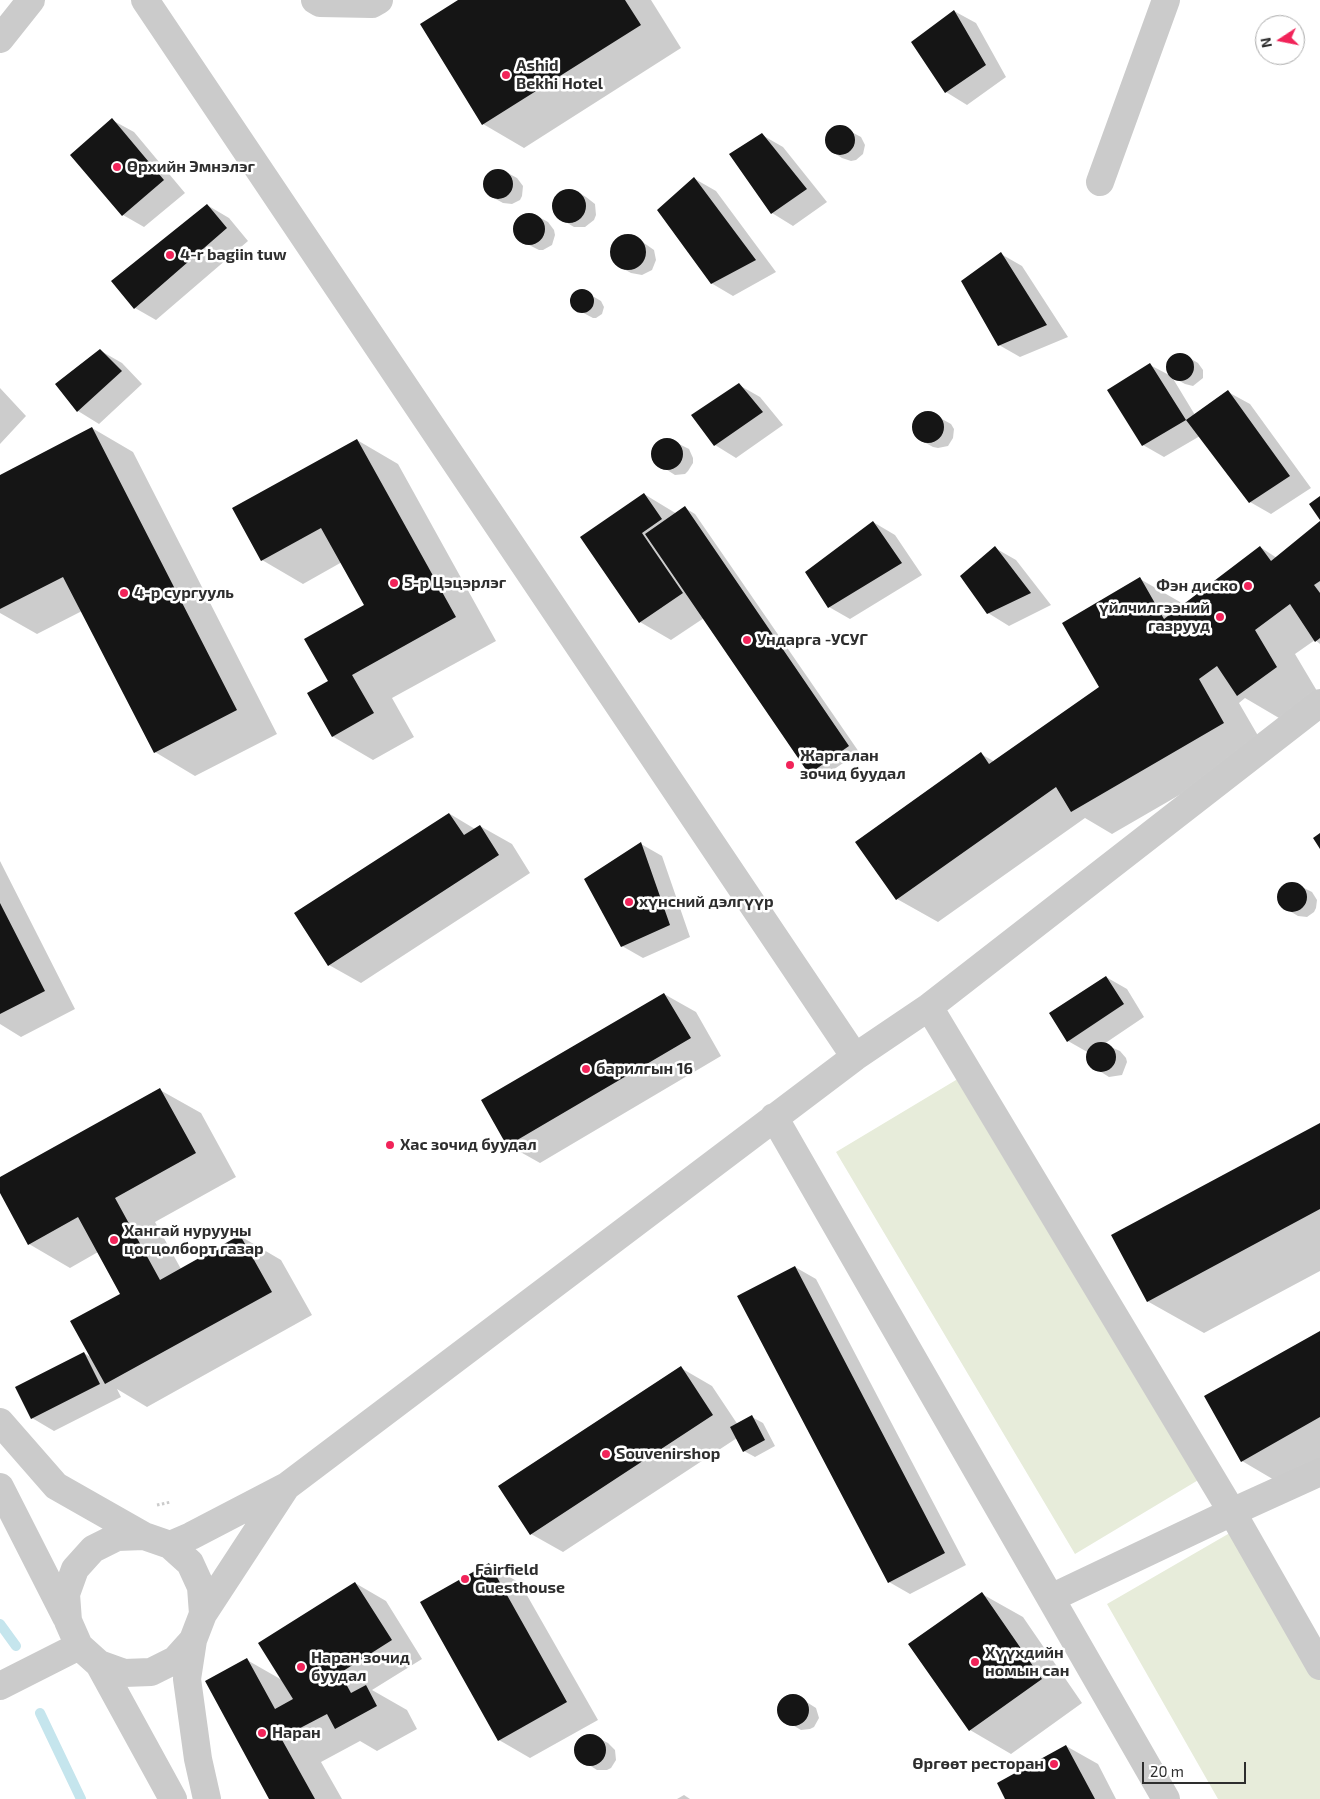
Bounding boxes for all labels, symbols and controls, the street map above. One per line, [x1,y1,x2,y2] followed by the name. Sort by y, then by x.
[1255,15,1305,65] north arrow
[1256,36,1275,49] text: N
[516,56,603,94] place label: Ashid Bekhi Hotel
[500,69,512,81] marker: Ashid Bekhi Hotel
[127,157,255,177] place label: Өрхийн Эмнэлэг
[111,161,123,173] marker: Өрхийн Эмнэлэг
[180,245,287,265] place label: 4-r bagiin tuw
[164,249,176,261] marker: 4-r bagiin tuw
[404,573,506,593] place label: 5-р Цэцэрлэг
[1156,576,1238,596] place label: Фэн диско
[388,577,400,589] marker: 5-р Цэцэрлэг
[1242,580,1254,592] marker: Фэн диско
[134,583,234,603] place label: 4-р сургууль
[118,587,130,599] marker: 4-р сургууль
[1099,598,1210,636] place label: үйлчилгээний газрууд
[1214,611,1226,623] marker: үйлчилгээний газрууд
[757,630,868,650] place label: Ундарга -УСУГ
[741,634,753,646] marker: Ундарга -УСУГ
[800,746,906,784] place label: Жаргалан зочид буудал
[784,759,796,771] marker: Жаргалан зочид буудал
[639,892,774,912] place label: хүнсний дэлгүүр
[623,896,635,908] marker: хүнсний дэлгүүр
[596,1059,693,1079] place label: барилгын 16
[580,1063,592,1075] marker: барилгын 16
[400,1135,537,1155] place label: Хас зочид буудал
[384,1139,396,1151] marker: Хас зочид буудал
[124,1221,264,1259] place label: Хангай нурууны цогцолборт газар
[108,1234,120,1246] marker: Хангай нурууны цогцолборт газар
[616,1444,720,1464] place label: Souvenirshop
[600,1448,612,1460] marker: Souvenirshop
[475,1560,565,1598] place label: Fairfield Guesthouse
[459,1573,471,1585] marker: Fairfield Guesthouse
[985,1643,1069,1681] place label: Хүүхдийн номын сан
[311,1648,410,1686] place label: Наран зочид буудал
[969,1656,981,1668] marker: Хүүхдийн номын сан
[295,1661,307,1673] marker: Наран зочид буудал
[272,1723,321,1743] place label: Наран
[256,1727,268,1739] marker: Наран
[1145,1752,1249,1784] scale bar
[913,1754,1044,1774] place label: Өргөөт ресторан
[1048,1758,1060,1770] marker: Өргөөт ресторан
[1150,1762,1184,1780] text: 20 m

